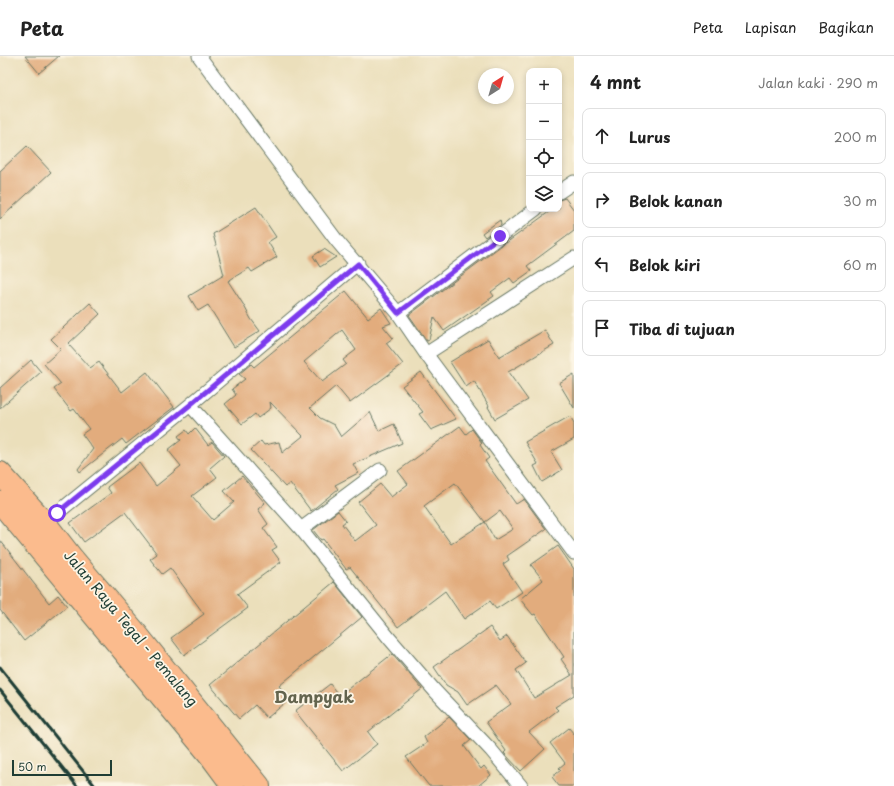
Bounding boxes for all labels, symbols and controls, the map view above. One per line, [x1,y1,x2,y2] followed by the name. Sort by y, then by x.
[20,14,64,42] text: Peta
[693,17,723,38] text: Peta
[745,17,796,38] text: Lapisan
[818,17,874,38] text: Bagikan
[478,68,514,104] north arrow
[526,68,562,212] map controls
[526,68,562,104] button: +
[590,69,641,95] text: 4 mnt
[758,73,878,92] text: Jalan kaki · 290 m
[526,104,562,140] button: −
[591,125,613,147] icon: ahead
[629,125,670,148] text: Lurus
[834,127,877,146] text: 200 m
[526,140,562,176] button: locate
[526,176,562,212] button: layers
[591,189,613,211] icon: right
[629,189,723,212] text: Belok kanan
[843,191,877,210] text: 30 m
[491,227,509,245] route end
[591,253,613,275] icon: left
[629,253,700,276] text: Belok kiri
[843,255,877,274] text: 60 m
[591,317,613,339] icon: arrive
[629,317,735,340] text: Tiba di tujuan
[48,504,66,522] route start
[59,545,203,711] street label: Jalan Raya Tegal - Pemalang
[274,684,354,708] district label: Dampyak
[12,758,112,777] scale bar
[18,758,47,775] text: 50 m

